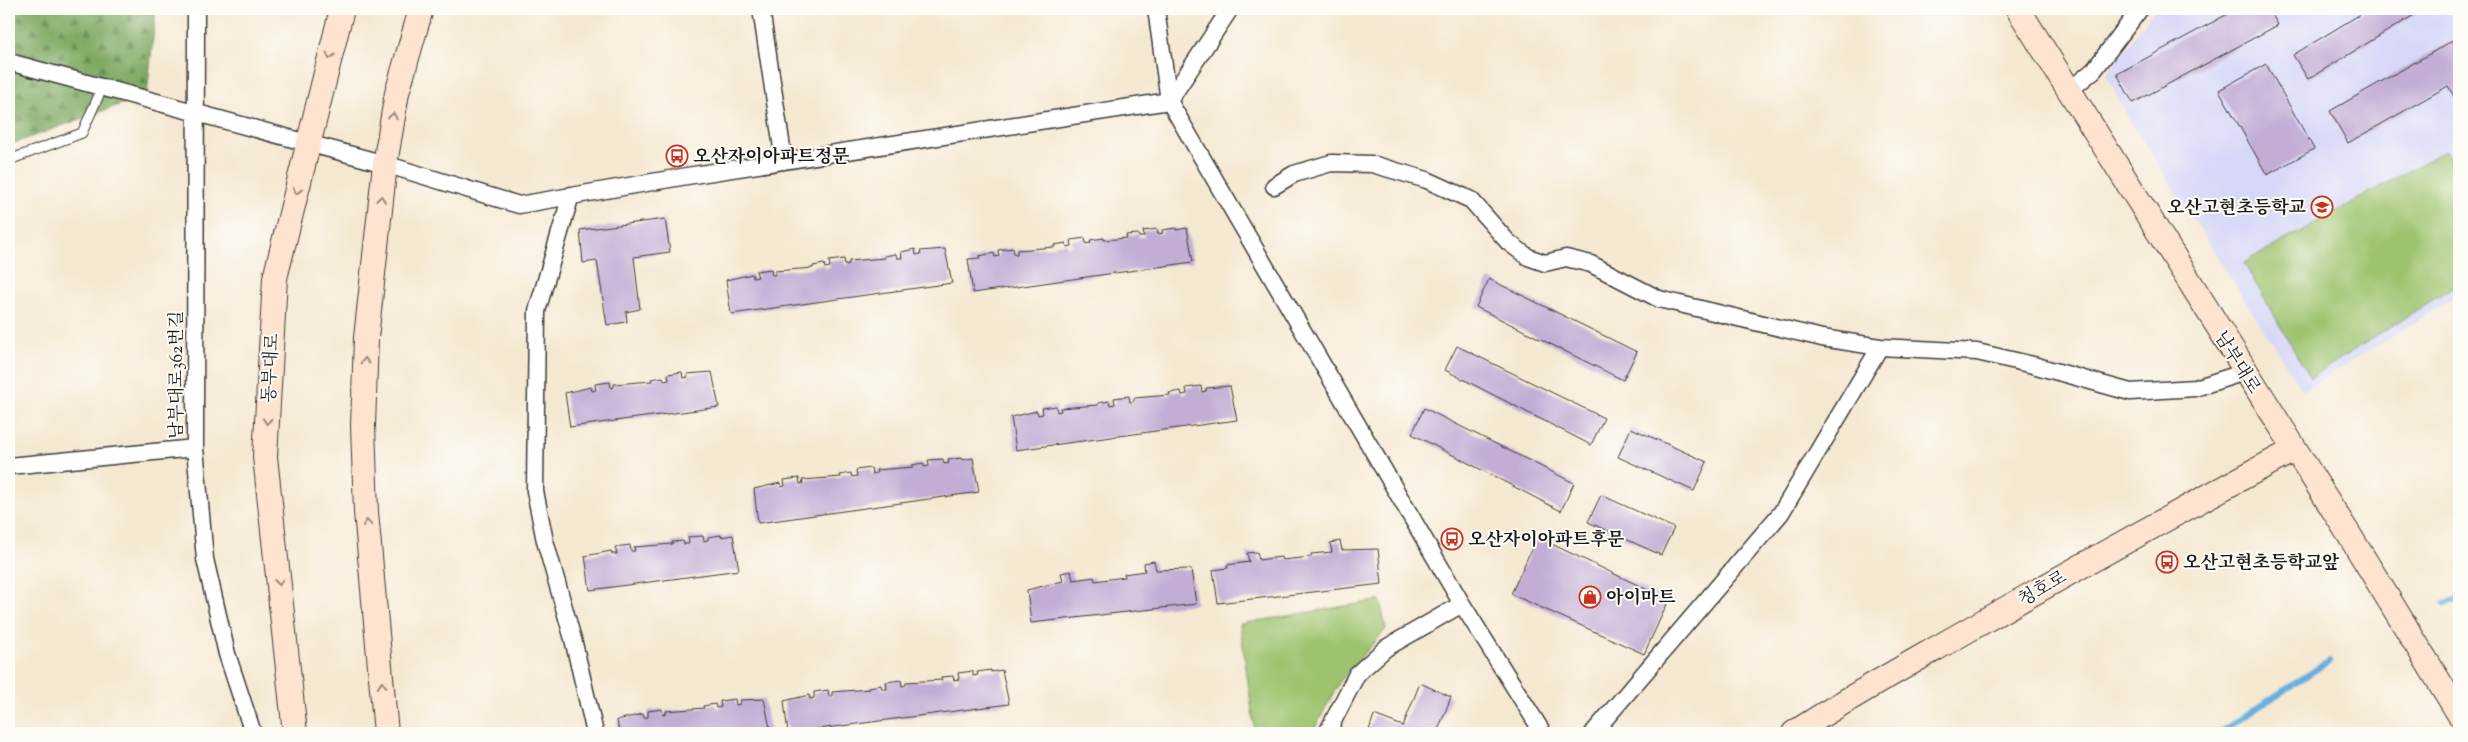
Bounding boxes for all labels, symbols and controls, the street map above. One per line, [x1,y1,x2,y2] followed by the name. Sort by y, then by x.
[325,51,336,60] one-way arrow
[387,112,398,120] one-way arrow
[665,144,689,168] bus stop icon: 오산자이아파트정문
[693,145,850,171] place label: 오산자이아파트정문
[292,187,303,196] one-way arrow
[375,195,386,203] one-way arrow
[2310,195,2334,219] school or university icon: 오산고현초등학교
[2167,196,2307,222] place label: 오산고현초등학교
[165,311,191,439] street label: 남부대로362번길
[2207,327,2266,399] street label: 남부대로
[257,333,287,404] street label: 동부대로
[360,356,370,364] one-way arrow
[262,417,273,425] one-way arrow
[362,519,373,527] one-way arrow
[1440,527,1464,551] bus stop icon: 오산자이아파트후문
[1468,528,1625,554] place label: 오산자이아파트후문
[2155,550,2179,574] bus stop icon: 오산고현초등학교앞
[2183,551,2340,577] place label: 오산고현초등학교앞
[2014,565,2072,614] street label: 청호로
[273,579,284,587] one-way arrow
[1578,585,1602,609] shop icon: 아이마트
[1606,586,1676,612] place label: 아이마트
[377,680,388,688] one-way arrow

